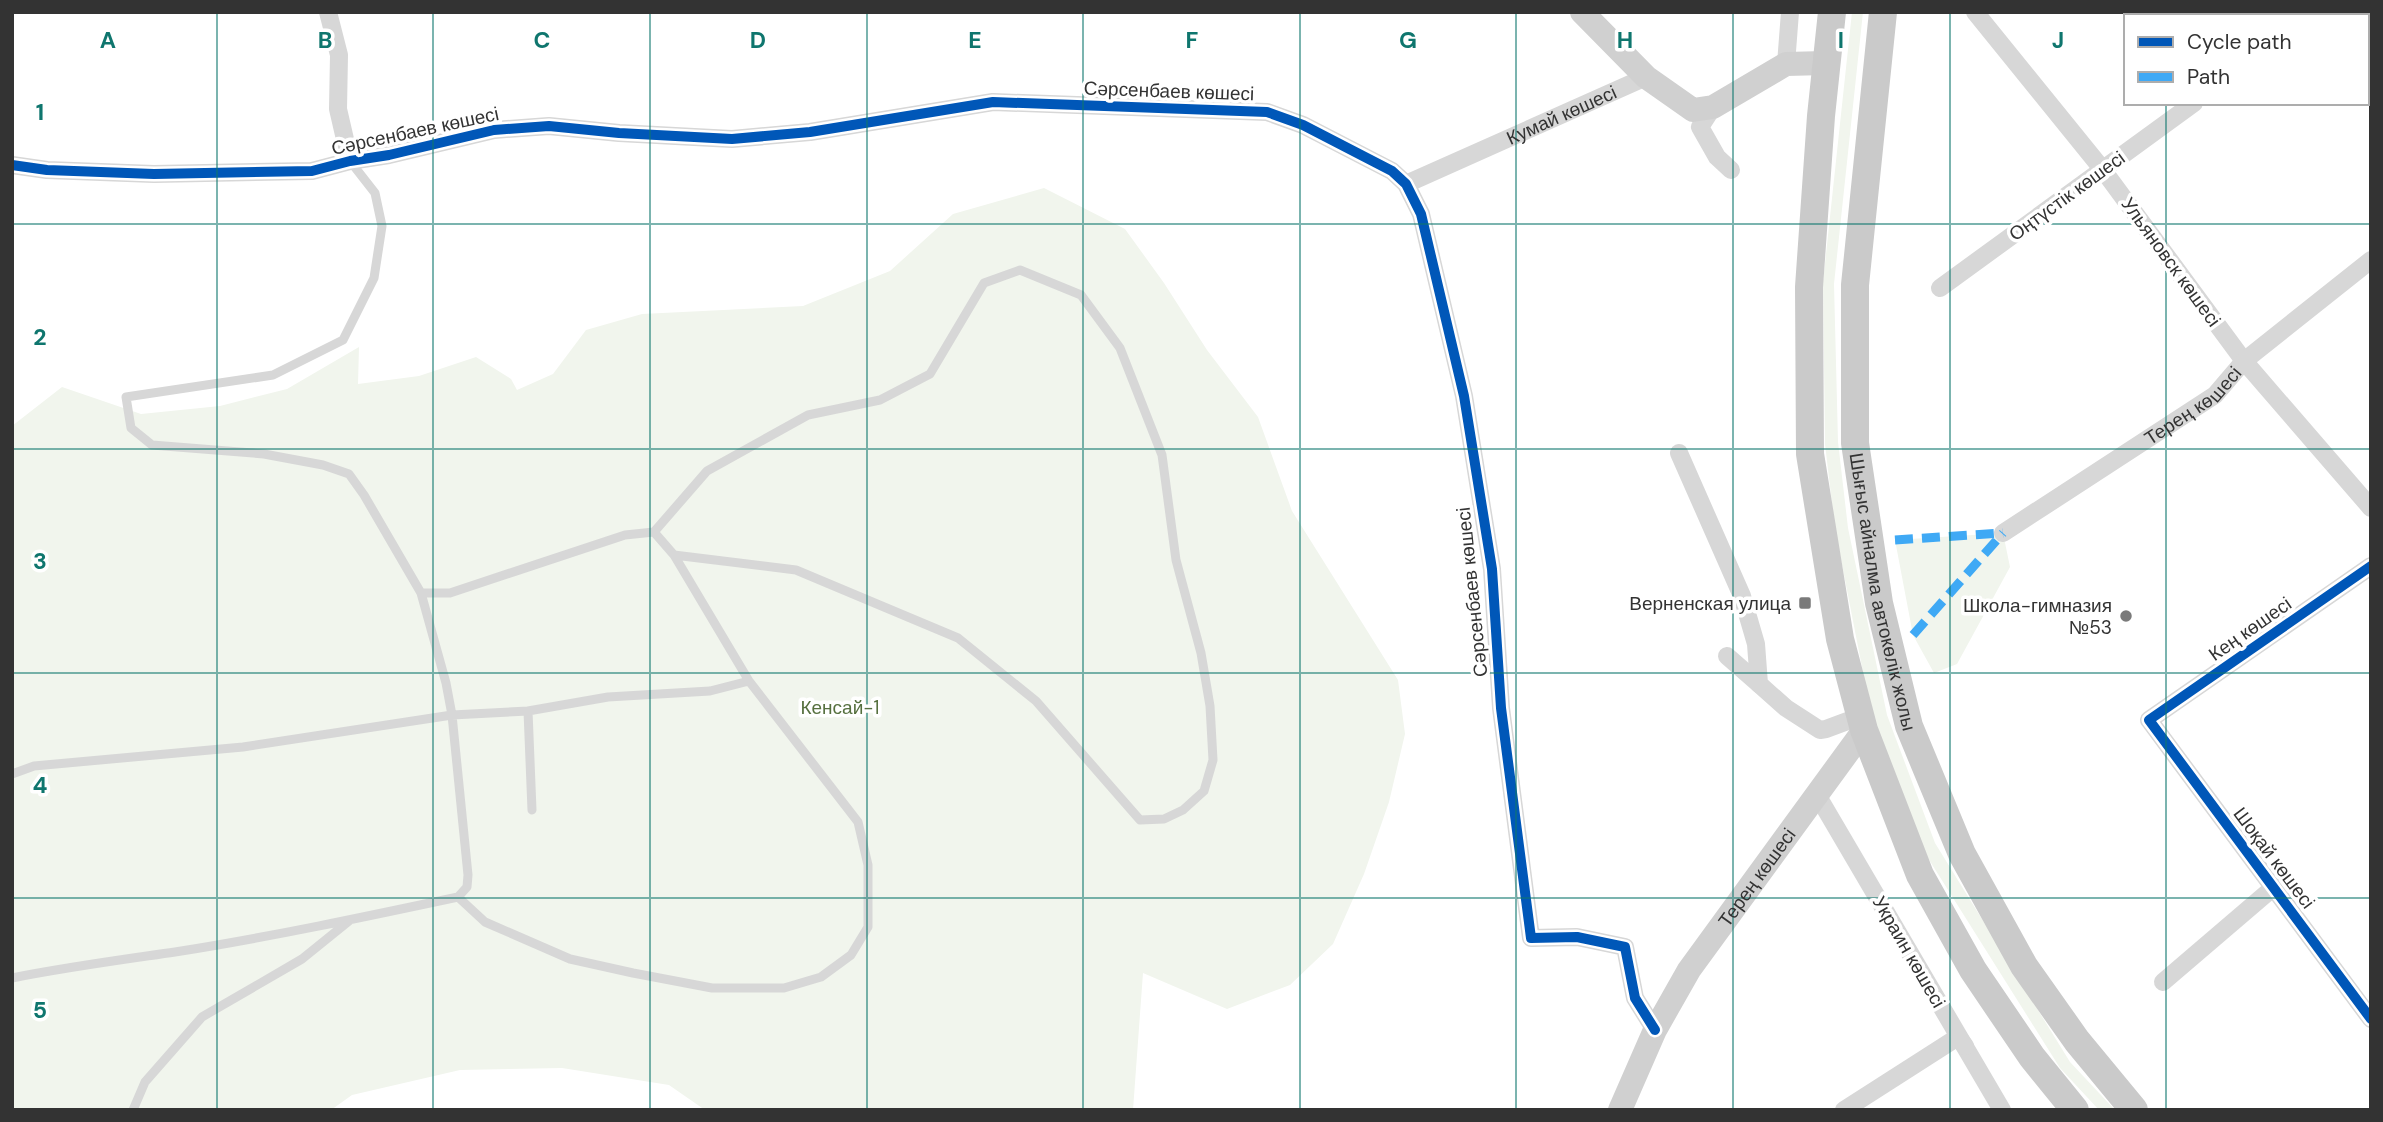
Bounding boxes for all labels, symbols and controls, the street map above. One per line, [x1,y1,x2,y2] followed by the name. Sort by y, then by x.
[2124,14,2369,105] legend
[100,25,116,55] text: A
[318,25,332,55] text: B
[534,25,550,55] text: C
[750,25,766,55] text: D
[968,25,982,55] text: E
[1186,25,1199,55] text: F
[1399,25,1417,55] text: G
[1617,25,1633,55] text: H
[1838,25,1844,55] text: I
[2052,25,2064,55] text: J
[2187,28,2292,56] text: Cycle path
[2187,63,2230,91] text: Path
[1083,76,1255,106] street label: Сәрсенбаев көшесі
[1502,79,1620,150] street label: Кумай көшесі
[36,97,44,127] text: 1
[329,101,501,161] street label: Сәрсенбаев көшесі
[2004,145,2130,247] street label: Оңтүстік көшесі
[2116,192,2226,332] street label: Ульяновск көшесі
[33,322,47,352] text: 2
[2139,361,2247,450] street label: Терең көшесі
[1844,451,1922,733] street label: Шығыс айналма автокөлік жолы
[1451,506,1493,678] street label: Сәрсенбаев көшесі
[33,546,47,576] text: 3
[1629,591,1791,616] place label: Верненская улица
[2204,591,2296,667] street label: Кең көшесі
[1963,593,2112,640] place label: Школа-гимназия №53
[1797,595,1813,611] marker: Верненская улица
[2118,608,2134,624] marker: Школа-гимназия №53
[800,695,880,720] park label: Кенсай-1
[33,770,48,800] text: 4
[2228,802,2320,914] street label: Шоқай көшесі
[1712,823,1801,932] street label: Терең көшесі
[1867,892,1951,1012] street label: Украин көшесі
[33,995,47,1025] text: 5

